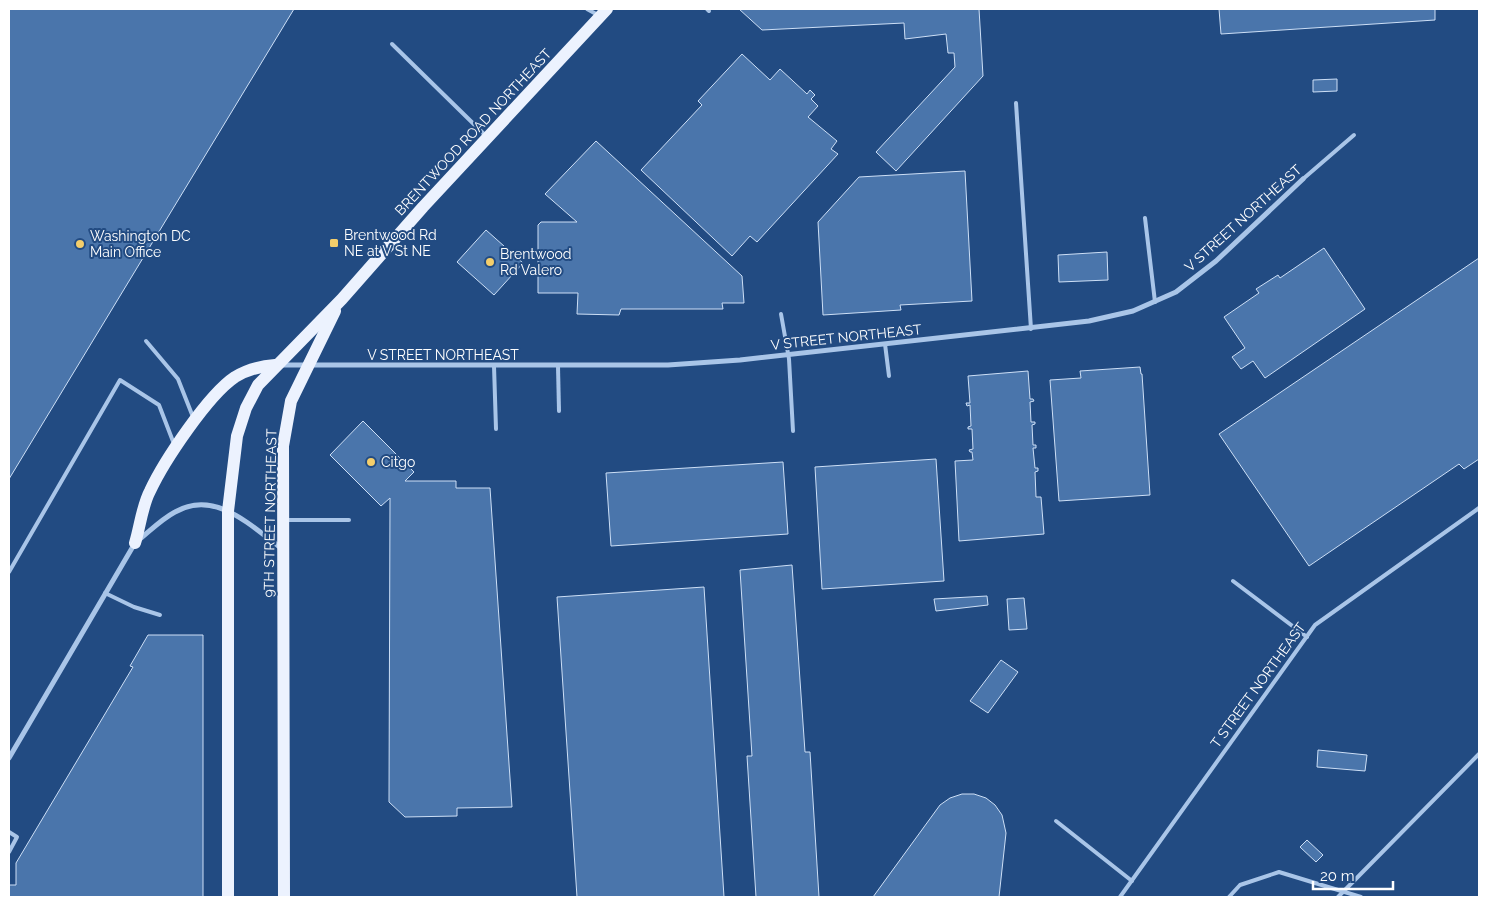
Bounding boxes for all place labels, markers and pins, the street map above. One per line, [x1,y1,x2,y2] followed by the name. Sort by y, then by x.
[344,227,437,259] place label: Brentwood Rd NE at V St NE
[90,228,191,260] place label: Washington DC Main Office
[328,237,340,249] marker: Brentwood Rd NE at V St NE
[74,238,86,250] marker: Washington DC Main Office
[500,246,572,278] place label: Brentwood Rd Valero
[484,256,496,268] marker: Brentwood Rd Valero
[381,454,415,470] place label: Citgo
[365,456,377,468] marker: Citgo

